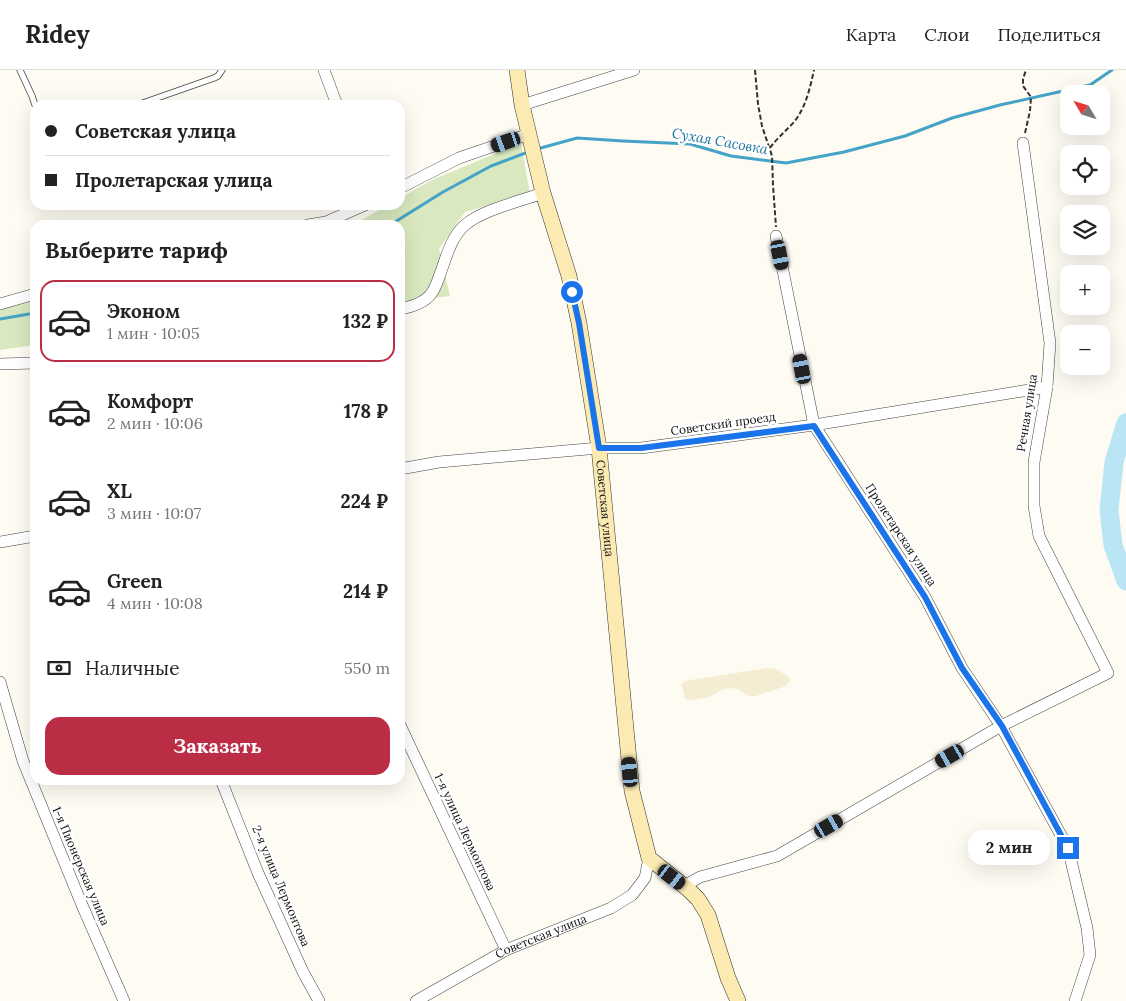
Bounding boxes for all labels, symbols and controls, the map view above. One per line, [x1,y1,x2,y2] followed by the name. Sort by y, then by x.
[25,19,90,50] text: Ridey
[846,23,896,46] text: Карта
[924,23,969,46] text: Слои
[997,23,1101,46] text: Поделиться
[1060,85,1110,135] north arrow
[1060,85,1110,375] map controls
[75,119,236,143] text: Советская улица
[671,124,770,158] water label: Сухая Сасовка
[489,130,522,154] car
[1060,145,1110,195] button: locate
[75,168,272,192] text: Пролетарская улица
[1060,205,1110,255] button: layers
[45,236,228,264] text: Выберите тариф
[769,239,790,271] car
[1060,265,1110,315] button: +
[561,281,583,303] route start
[47,299,92,344] icon: car
[107,299,180,323] text: Эконом
[343,309,388,333] text: 132 ₽
[107,323,200,343] text: 1 мин · 10:05
[1060,325,1110,375] button: −
[791,353,812,385] car
[1013,373,1040,453] street label: Речная улица
[47,389,92,434] icon: car
[107,389,193,413] text: Комфорт
[344,399,388,423] text: 178 ₽
[669,409,776,438] street label: Советский проезд
[107,413,203,433] text: 2 мин · 10:06
[593,459,617,557] street label: Советская улица
[47,479,92,524] icon: car
[107,479,132,503] text: XL
[863,481,940,589] street label: Пролетарская улица
[341,489,388,513] text: 224 ₽
[107,503,201,523] text: 3 мин · 10:07
[47,569,92,614] icon: car
[107,569,163,593] text: Green
[343,579,388,603] text: 214 ₽
[107,593,203,613] text: 4 мин · 10:08
[45,654,73,682] icon: cash
[85,656,179,680] text: Наличные
[344,658,390,678] text: 550 m
[45,717,390,775] button: Заказать
[933,742,966,770] car
[620,756,639,788] car
[432,771,499,893] street label: 1-я улица Лермонтова
[50,804,113,928] street label: 1-я Пионерская улица
[812,812,845,840] car
[249,823,314,949] street label: 2-я улица Лермонтова
[968,830,1050,866] callout: 2 мин
[986,837,1032,857] text: 2 мин
[1057,837,1079,859] route end
[655,862,688,892] car
[492,911,589,962] street label: Советская улица

